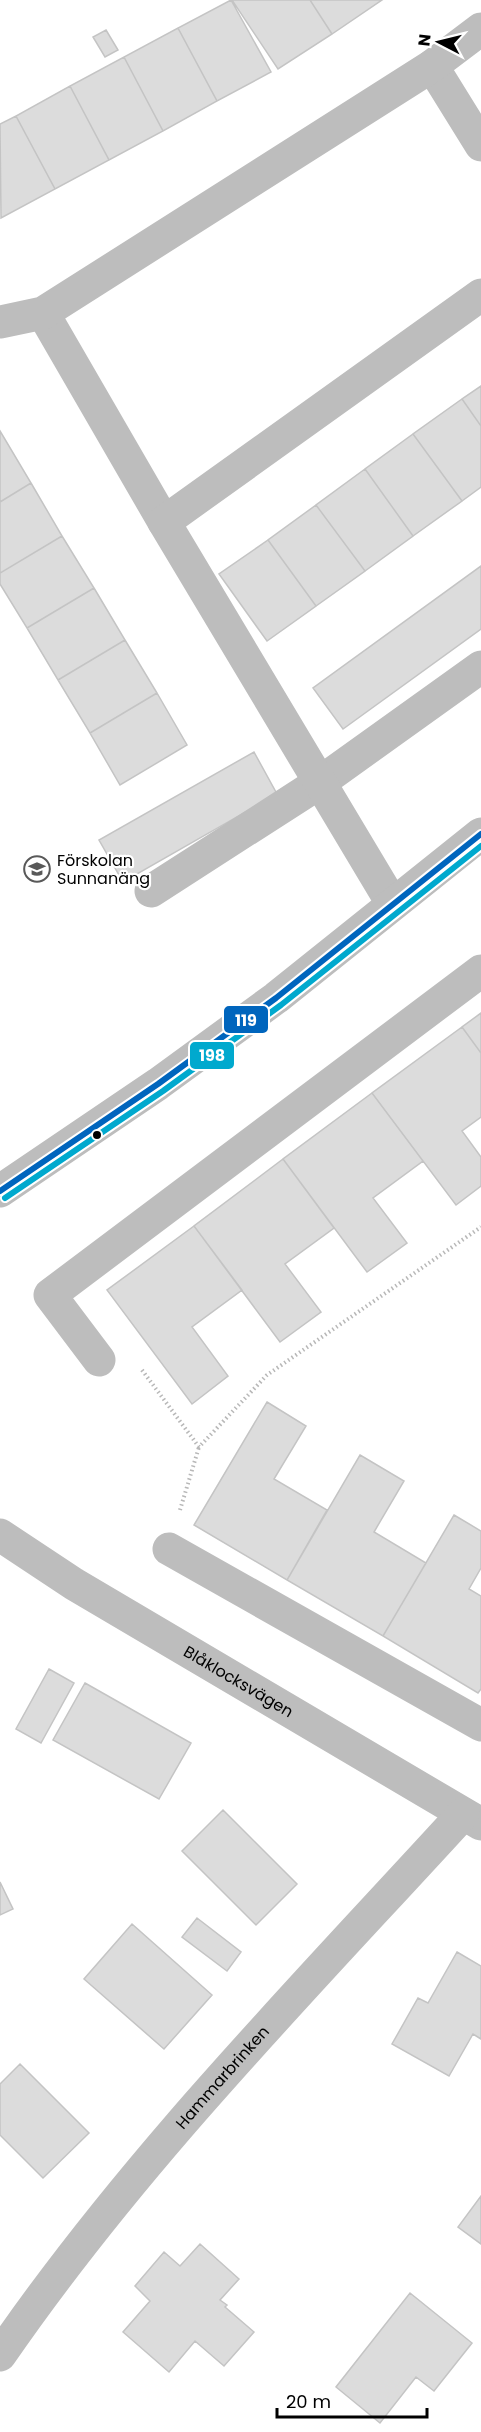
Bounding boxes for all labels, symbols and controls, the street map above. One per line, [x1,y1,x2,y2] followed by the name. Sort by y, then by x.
[409,12,469,72] north arrow
[412,33,437,48] text: N
[57,849,150,890] place label: Förskolan Sunnanäng
[22,854,52,884] school or university icon: Förskolan Sunnanäng
[223,1005,269,1034] line badge: 119
[235,1009,257,1032] text: 119
[189,1041,235,1070] line badge: 198
[199,1044,225,1067] text: 198
[91,1129,103,1141] unlabelled marker
[179,1640,298,1723] street label: Blåklocksvägen
[170,2021,275,2134] street label: Hammarbrinken
[277,2381,427,2419] scale bar
[286,2389,331,2414] text: 20 m

